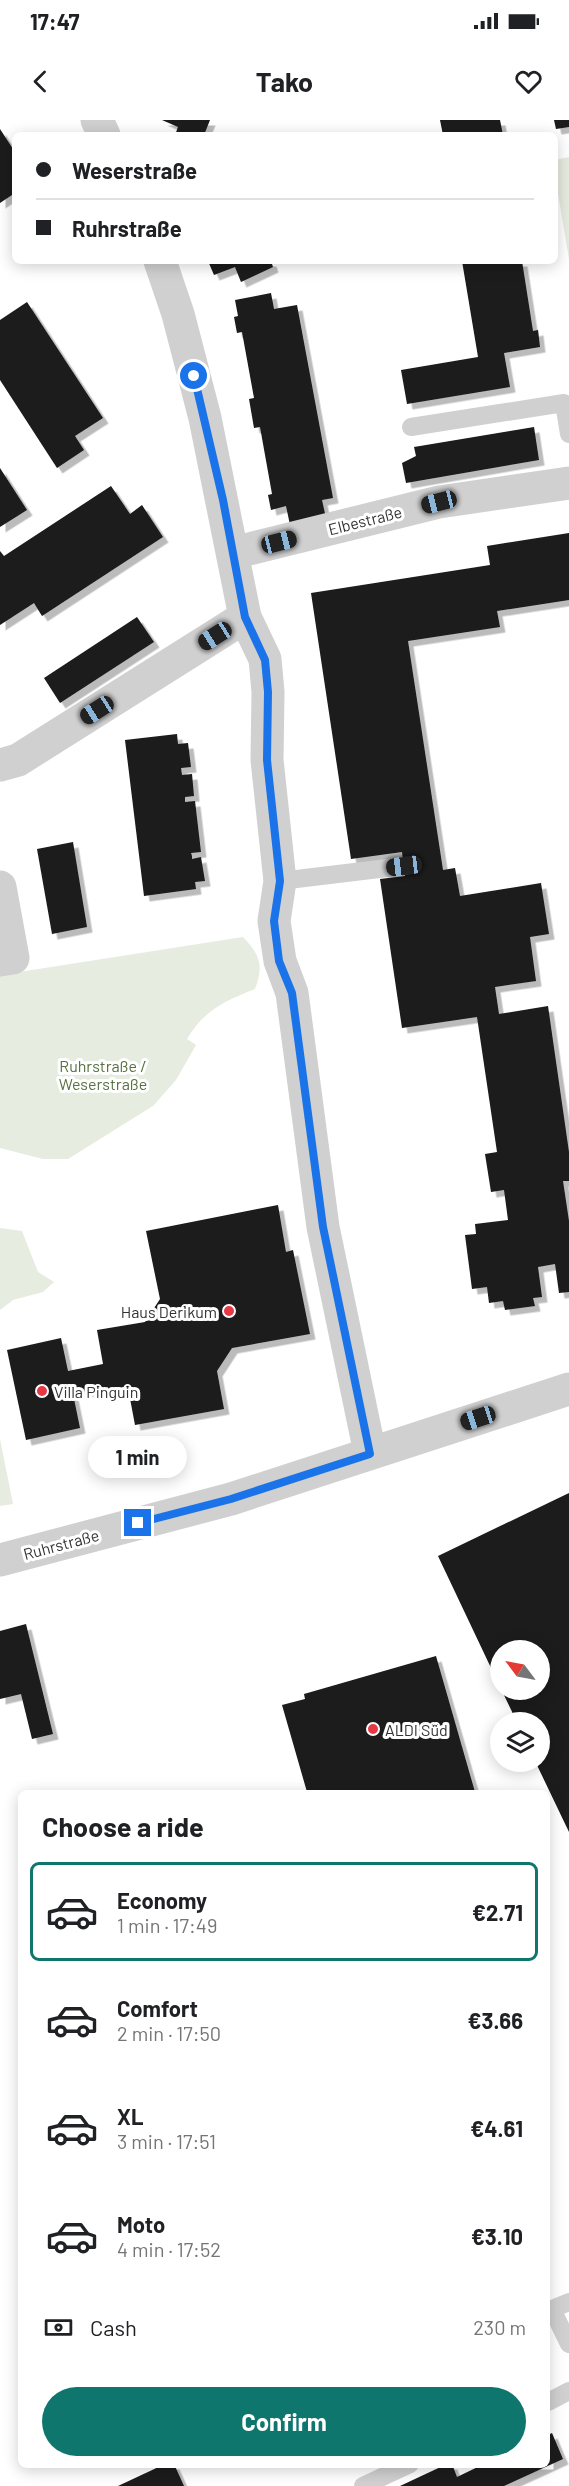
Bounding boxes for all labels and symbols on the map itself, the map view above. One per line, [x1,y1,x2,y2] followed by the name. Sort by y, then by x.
[180,362,207,389] route start
[419,489,459,515] car
[326,502,404,538] street label: Elbestraße
[259,529,299,555] car
[195,619,235,653] car
[77,693,117,727] car
[385,855,423,877] car
[59,1056,147,1093] park label: Ruhrstraße / Weserstraße
[121,1302,217,1321] place label: Haus Derikum
[222,1304,236,1318] marker: Haus Derikum
[54,1382,138,1401] place label: Villa Pinguin
[35,1384,49,1398] marker: Villa Pinguin
[458,1404,498,1432] car
[88,1436,188,1478] callout: 1 min
[124,1509,151,1536] route end
[21,1525,101,1563] street label: Ruhrstraße
[490,1640,550,1700] north arrow
[385,1720,448,1739] place label: ALDI Süd
[366,1722,380,1736] marker: ALDI Süd

